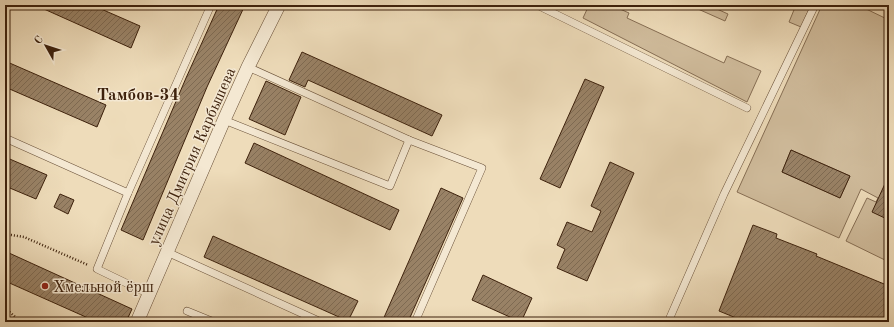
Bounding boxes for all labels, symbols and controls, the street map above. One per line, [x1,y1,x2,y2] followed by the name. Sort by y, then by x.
[26,26,66,66] north arrow
[33,34,46,47] text: С
[146,65,239,248] street label: улица Дмитрия Карбышева
[97,87,179,104] district label: Тамбов-34
[53,280,154,296] place label: Хмельной ёрш
[40,281,50,291] marker: Хмельной ёрш

